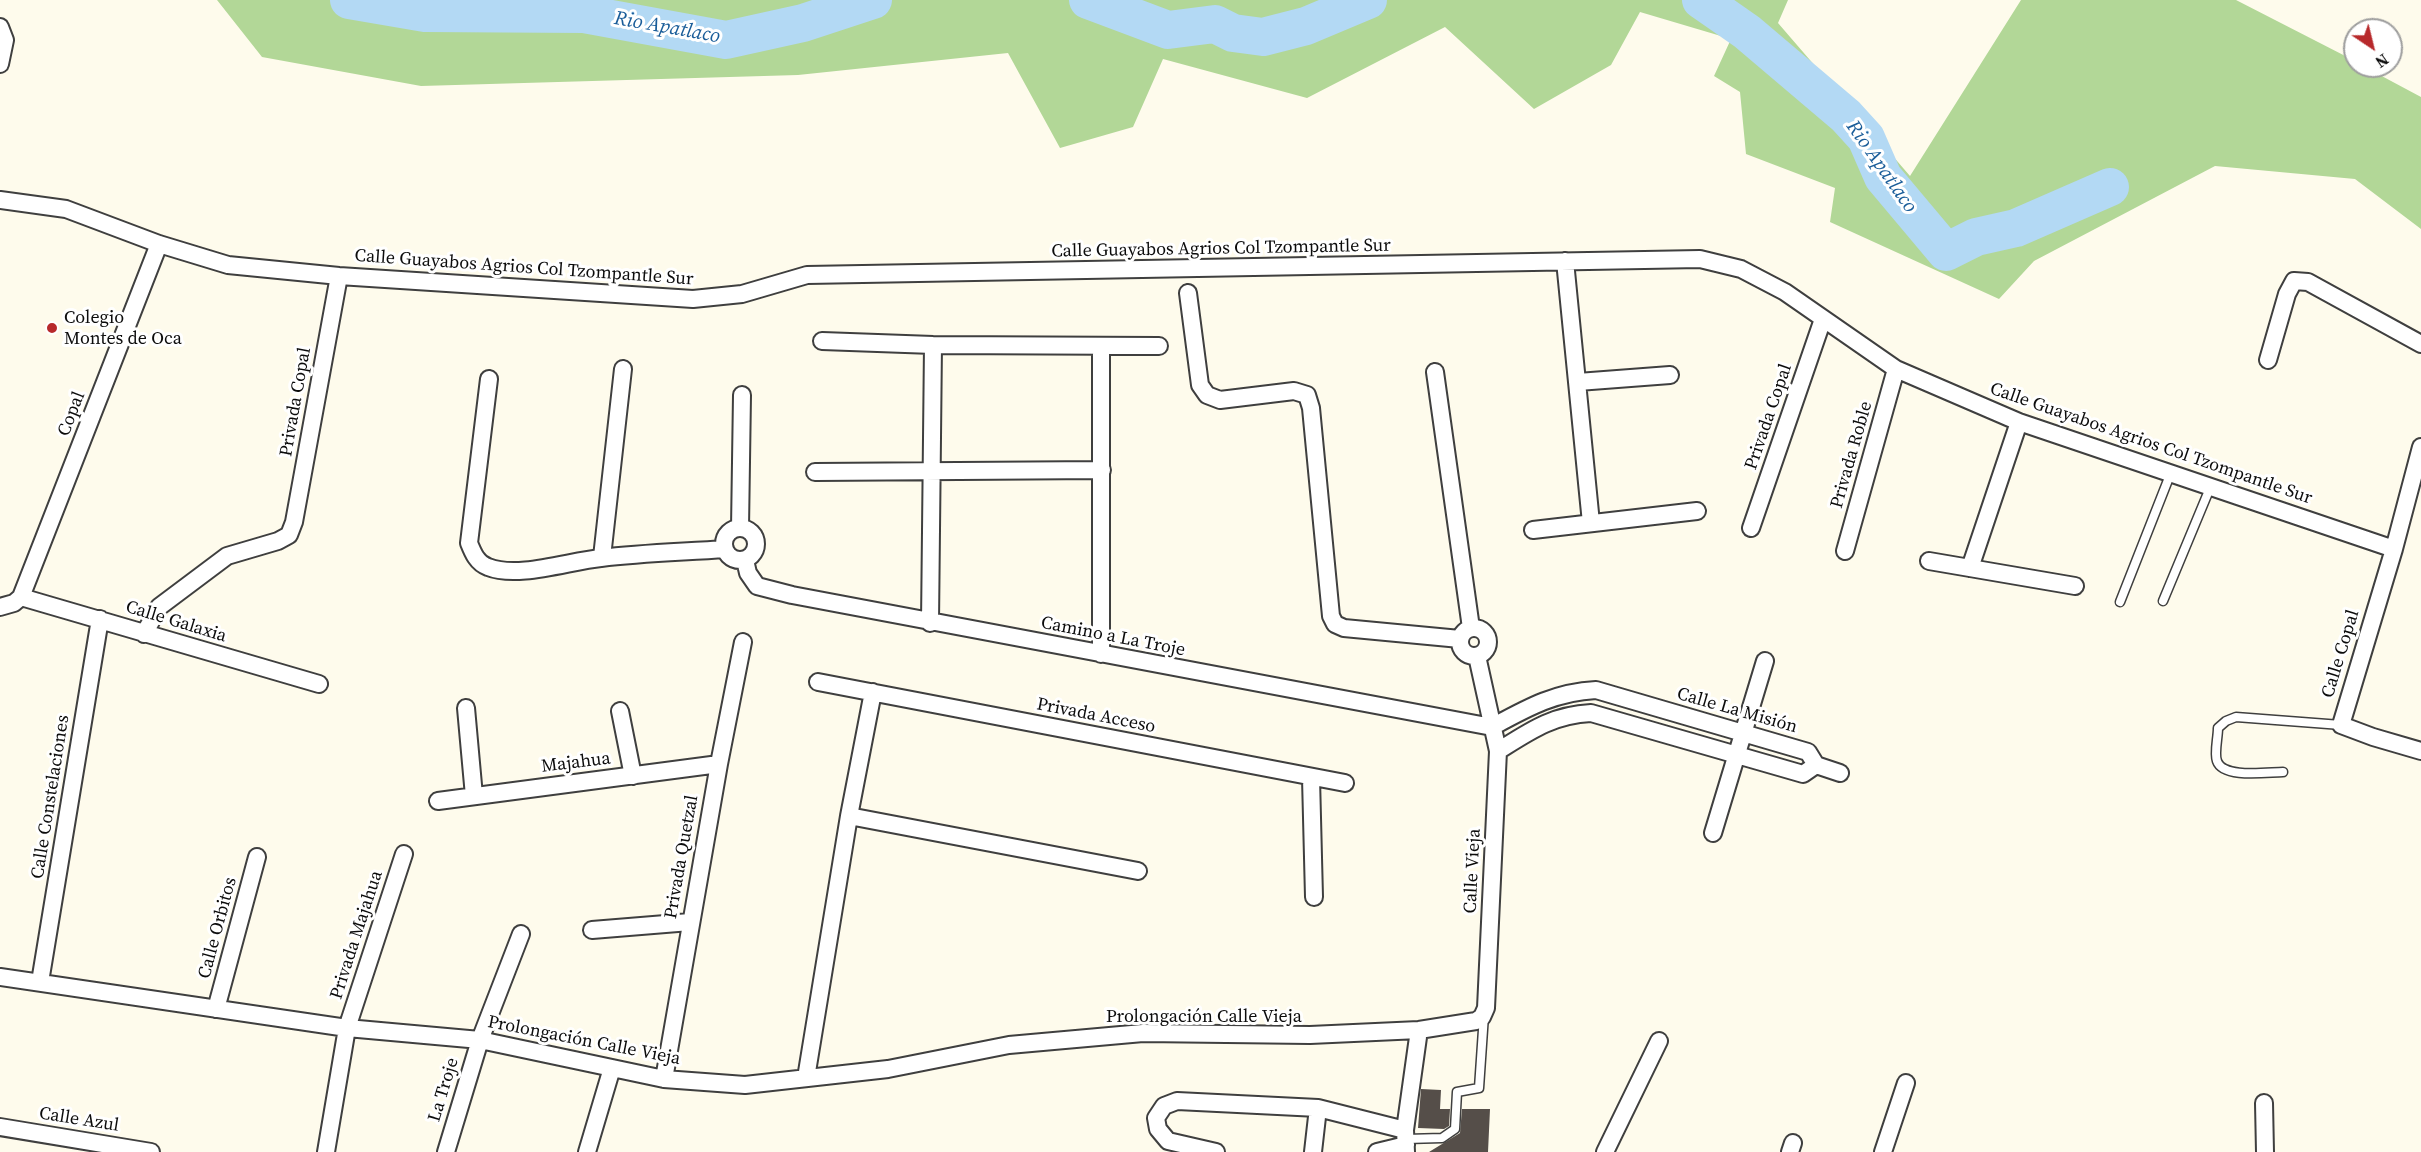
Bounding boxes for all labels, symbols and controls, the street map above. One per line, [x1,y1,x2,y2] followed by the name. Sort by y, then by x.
[612,7,722,49] water label: Rio Apatlaco
[2343,18,2403,78] north arrow
[2371,49,2393,73] text: N
[1840,116,1922,218] water label: Rio Apatlaco
[1051,235,1391,263] street label: Calle Guayabos Agrios Col Tzompantle Sur
[354,245,694,291] street label: Calle Guayabos Agrios Col Tzompantle Sur
[64,307,182,350] place label: Colegio Montes de Oca
[45,321,59,335] marker: Colegio Montes de Oca
[276,346,316,458] street label: Privada Copal
[1741,361,1797,473] street label: Privada Copal
[1987,379,2315,509] street label: Calle Guayabos Agrios Col Tzompantle Sur
[54,389,90,439] street label: Copal
[1826,399,1878,511] street label: Privada Roble
[123,596,229,648] street label: Calle Galaxia
[2317,607,2365,701] street label: Calle Copal
[1039,612,1187,662] street label: Camino a La Troje
[1674,683,1800,739] street label: Calle La Misión
[1035,694,1157,738] street label: Privada Acceso
[27,713,75,881] street label: Calle Constelaciones
[540,748,612,778] street label: Majahua
[660,793,704,921] street label: Privada Quetzal
[1460,828,1486,914] street label: Calle Vieja
[326,868,388,1002] street label: Privada Majahua
[194,875,242,981] street label: Calle Orbitos
[1106,1006,1302,1028] street label: Prolongación Calle Vieja
[486,1012,682,1070] street label: Prolongación Calle Vieja
[424,1055,464,1125] street label: La Troje
[37,1103,121,1137] street label: Calle Azul

